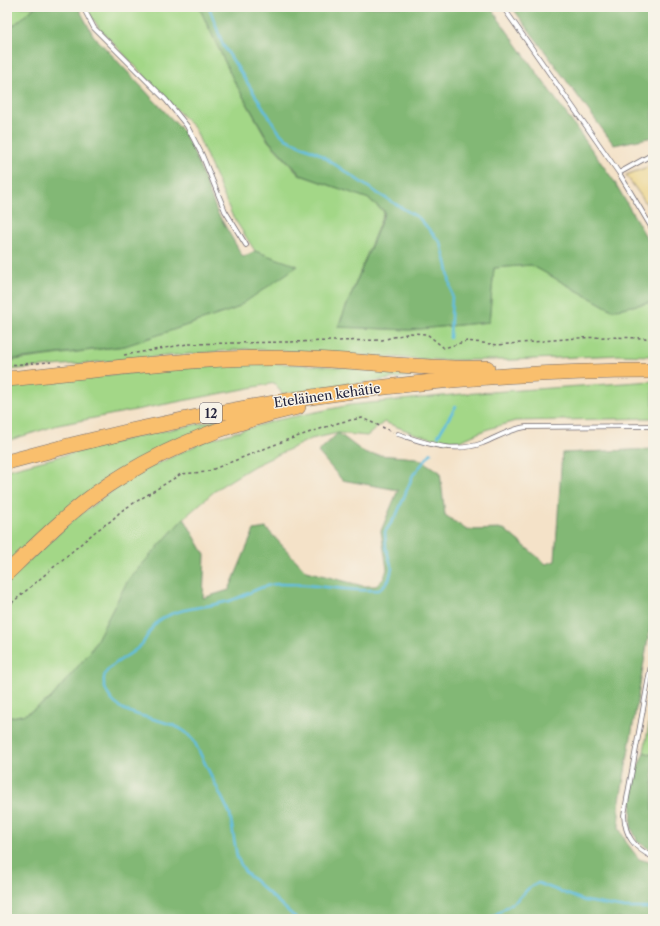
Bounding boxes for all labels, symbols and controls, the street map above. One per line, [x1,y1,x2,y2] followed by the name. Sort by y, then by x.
[273,380,381,410] street label: Eteläinen kehätie
[200,403,222,423] road number: 12

